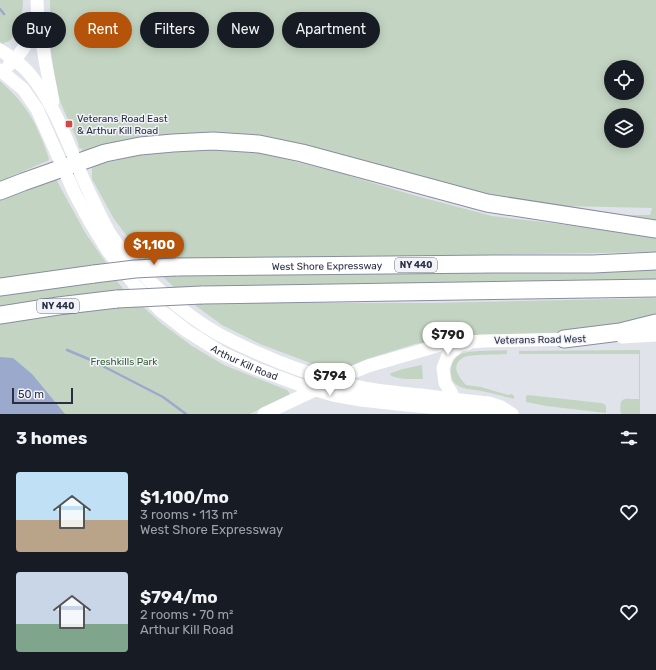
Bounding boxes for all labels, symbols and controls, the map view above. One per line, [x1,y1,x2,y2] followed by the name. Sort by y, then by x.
[12,12,66,48] chip: Buy
[74,12,132,48] chip: Rent
[140,12,209,48] chip: Filters
[217,12,274,48] chip: New
[282,12,380,48] chip: Apartment
[604,60,644,148] map controls
[604,60,644,100] button: locate
[604,108,644,148] button: layers
[77,113,168,137] place label: Veterans Road East & Arthur Kill Road
[64,119,74,129] marker: Veterans Road East & Arthur Kill Road
[121,232,187,266] pin: $1,100
[133,237,175,252] text: $1,100
[395,258,437,272] road number: NY 440
[272,260,383,273] street label: West Shore Expressway
[37,299,79,313] road number: NY 440
[424,322,472,356] pin: $790
[431,327,465,342] text: $790
[494,333,586,347] street label: Veterans Road West
[208,343,279,383] street label: Arthur Kill Road
[91,356,158,368] park label: Freshkills Park
[306,363,354,397] pin: $794
[313,368,347,383] text: $794
[12,386,73,405] scale bar
[18,388,44,401] text: 50 m
[618,427,640,449] icon: filters
[16,428,87,448] text: 3 homes
[140,487,229,507] text: $1,100/mo
[48,488,96,536] icon: home
[618,501,640,523] icon: heart
[140,507,238,522] text: 3 rooms · 113 m²
[140,522,283,537] text: West Shore Expressway
[140,587,218,607] text: $794/mo
[48,588,96,636] icon: home
[618,601,640,623] icon: heart
[140,607,234,622] text: 2 rooms · 70 m²
[140,622,234,637] text: Arthur Kill Road

